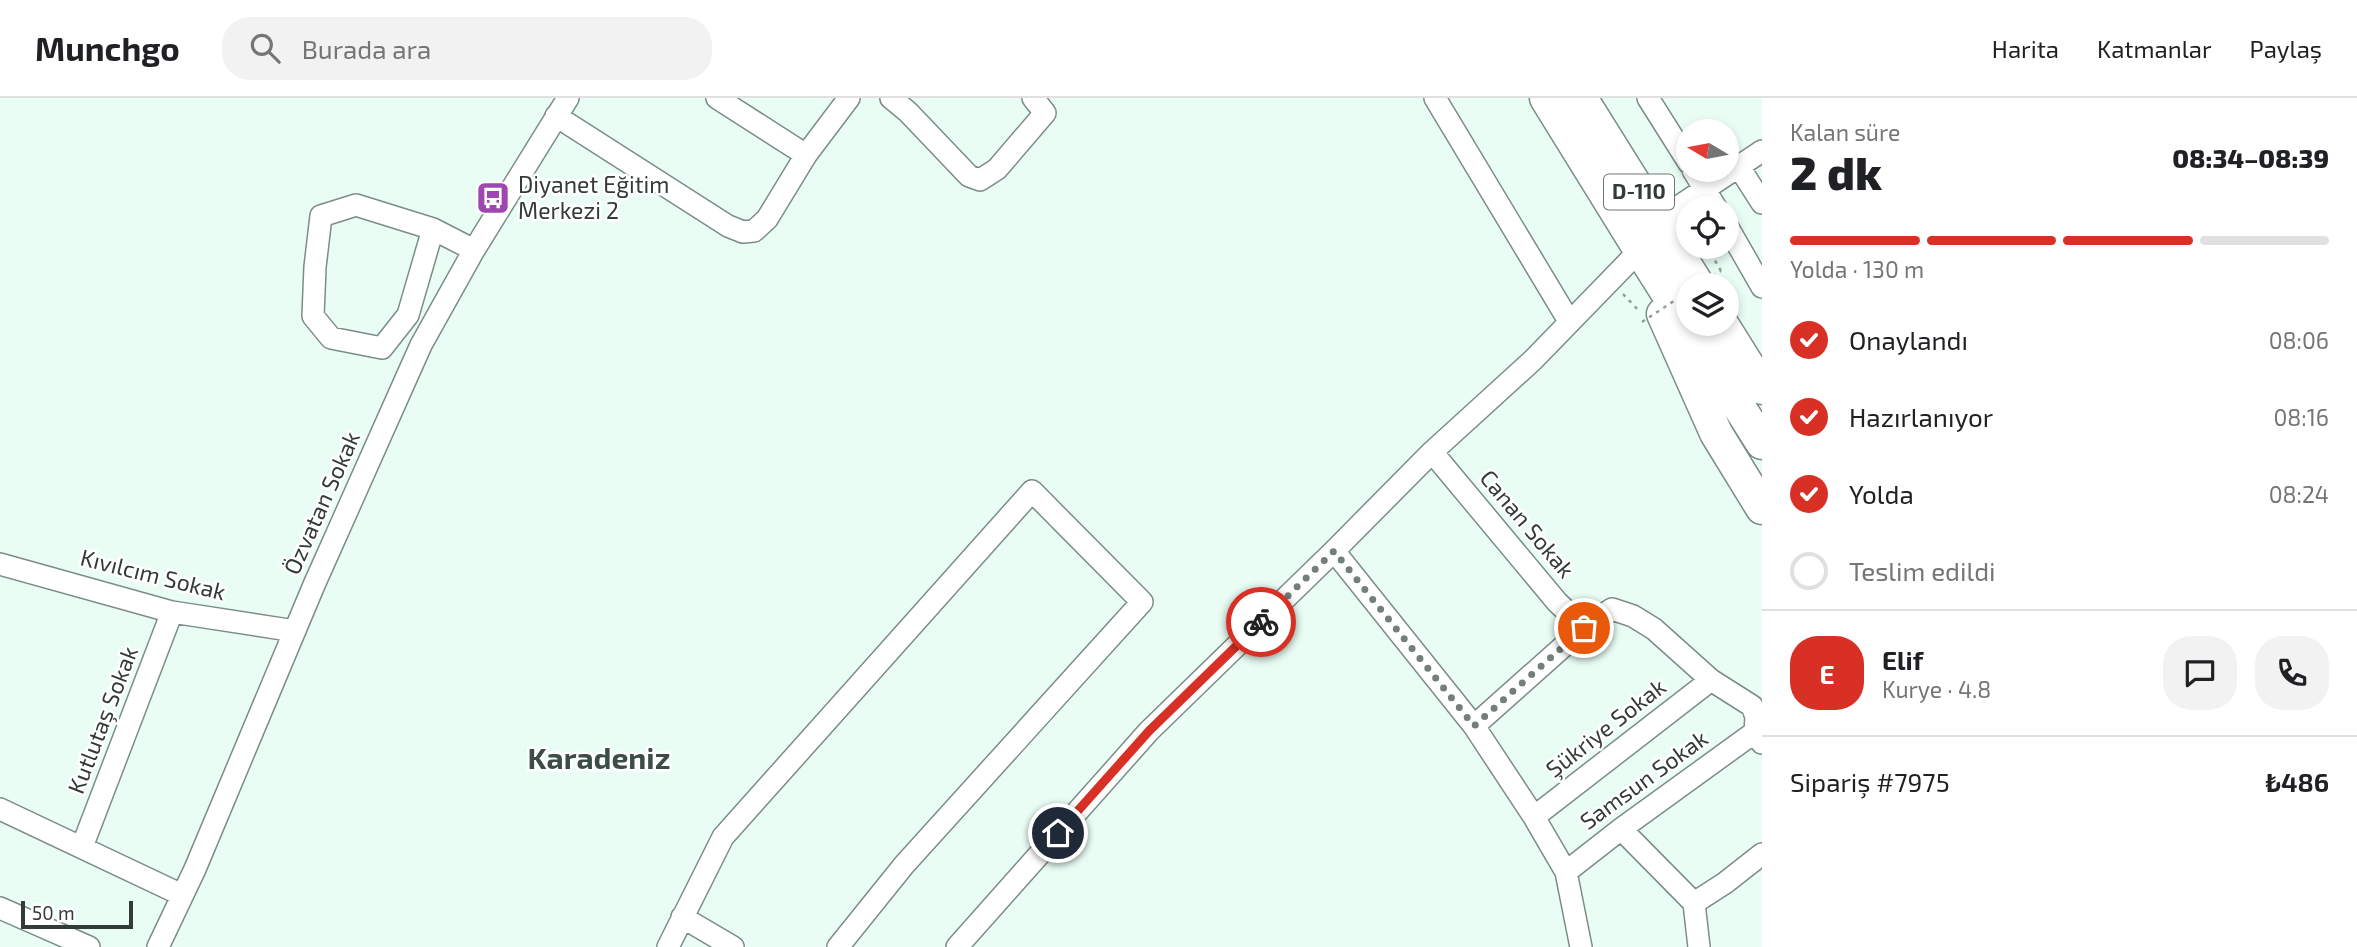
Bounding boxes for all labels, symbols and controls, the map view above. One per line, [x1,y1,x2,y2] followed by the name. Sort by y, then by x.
[222,17,712,80] search box
[35,28,180,68] text: Munchgo
[246,29,284,67] icon: search
[302,33,431,64] text: Burada ara
[1992,34,2059,63] text: Harita
[2097,34,2212,63] text: Katmanlar
[2250,34,2322,63] text: Paylaş
[1790,118,1900,146] text: Kalan süre
[1676,119,1740,182] north arrow
[1676,119,1739,336] map controls
[2172,142,2329,173] text: 08:34–08:39
[1790,144,1882,199] text: 2 dk
[518,170,669,224] place label: Diyanet Eğitim Merkezi 2
[1604,174,1674,210] road number: D-110
[474,179,512,217] bus stop icon: Diyanet Eğitim Merkezi 2
[1676,196,1739,259] button: locate
[1790,255,1924,283] text: Yolda · 130 m
[1676,273,1739,336] button: layers
[1790,321,1828,359] icon: check
[1849,324,1968,355] text: Onaylandı
[2269,326,2329,354] text: 08:06
[1790,398,1828,436] icon: check
[1849,401,1993,432] text: Hazırlanıyor
[2273,403,2329,431] text: 08:16
[277,426,365,578] street label: Özvatan Sokak
[1475,464,1581,583] street label: Canan Sokak
[1790,475,1828,513] icon: check
[1849,478,1914,509] text: Yolda
[2269,480,2329,508] text: 08:24
[78,543,229,606] street label: Kıvılcım Sokak
[1849,555,1996,586] text: Teslim edildi
[1226,587,1296,657] courier
[1554,598,1614,658] pin
[1242,603,1280,641] icon: bike
[1565,609,1603,647] icon: bag
[2163,636,2237,710] button: chat
[2255,636,2329,710] button: phone
[61,642,144,798] street label: Kutlutaş Sokak
[1882,644,1923,675] text: Elif
[1819,658,1835,689] text: E
[1540,672,1672,783] street label: Şükriye Sokak
[1882,675,1991,703] text: Kurye · 4.8
[1574,723,1713,835] street label: Samsun Sokak
[528,739,670,775] district label: Karadeniz
[1790,766,1950,797] text: Sipariş #7975
[2265,766,2329,797] text: ₺486
[1028,803,1088,863] pin
[1039,814,1077,852] icon: home
[21,898,133,930] scale bar
[32,901,75,924] text: 50 m

